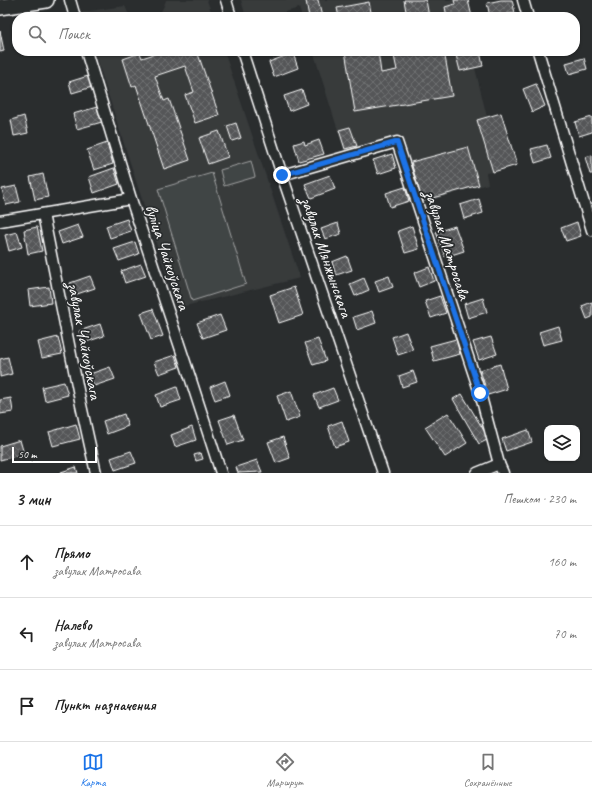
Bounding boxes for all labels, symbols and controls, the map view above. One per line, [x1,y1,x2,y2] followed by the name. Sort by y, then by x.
[12,12,580,56] search box
[26,23,48,45] icon: search
[58,25,90,44] text: Поиск
[273,166,291,184] route end
[418,186,476,304] street label: завулак Матросава
[295,192,357,321] street label: завулак Мянжынскага
[141,202,195,314] street label: вуліца Чайкоўскага
[62,279,106,403] street label: завулак Чайкоўскага
[471,384,489,402] route start
[544,425,580,461] map controls
[544,425,580,461] button: layers
[12,445,97,464] scale bar
[18,447,37,461] text: 50 m
[16,489,51,510] text: 3 мин
[503,491,576,507] text: Пешком · 230 m
[54,544,90,563] text: Прямо
[16,551,38,573] icon: ahead
[548,554,576,570] text: 160 m
[54,563,141,579] text: завулак Матросава
[54,616,92,635] text: Налево
[16,623,38,645] icon: left
[554,626,576,642] text: 70 m
[54,635,141,651] text: завулак Матросава
[16,695,38,717] icon: arrive
[54,696,156,715] text: Пункт назначения
[80,751,106,789] tab: Карта
[267,751,303,789] tab: Маршрут
[464,751,512,789] tab: Сохранённые

